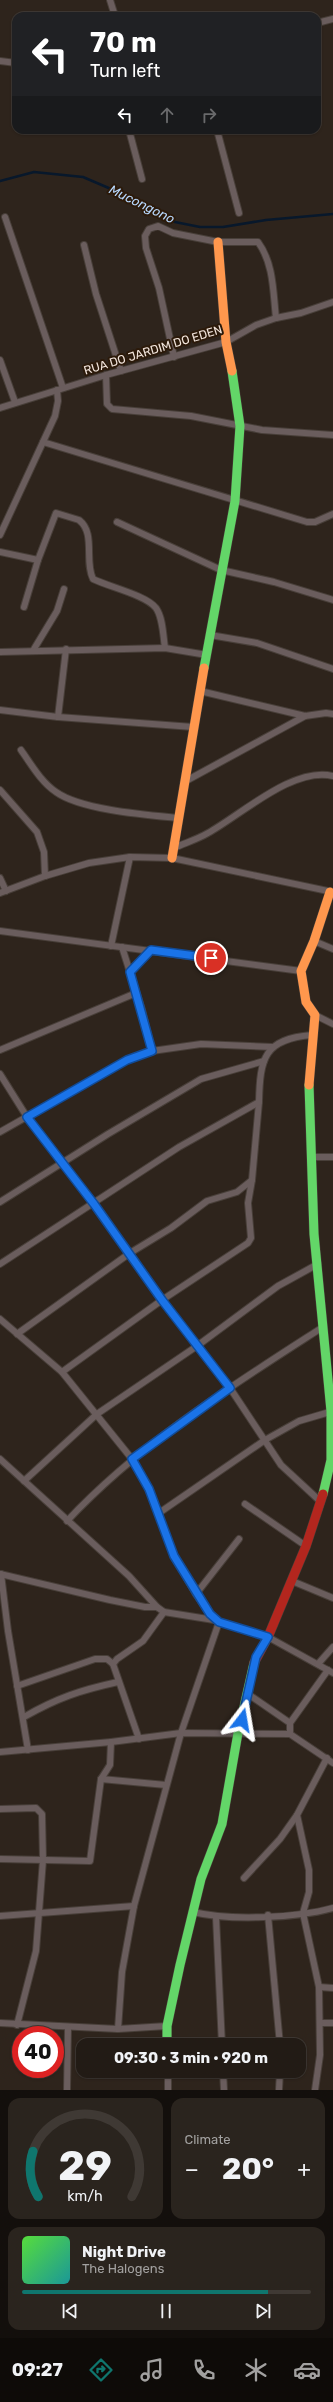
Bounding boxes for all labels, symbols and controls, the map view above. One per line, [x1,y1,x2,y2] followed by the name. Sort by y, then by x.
[90,26,157,59] text: 70 m
[24,28,76,80] icon: left
[90,60,160,82] text: Turn left
[114,104,136,126] icon: left
[156,104,178,126] icon: ahead
[198,104,220,126] icon: right
[106,182,177,227] water label: Mucongono
[82,322,224,378] street label: RUA DO JARDIM DO EDEN
[194,941,228,975] pin
[200,947,222,969] icon: arrive
[221,1699,263,1741] position arrow
[12,2026,64,2078] speed limit sign: 40
[114,2049,268,2067] text: 09:30 · 3 min · 920 m
[185,2132,231,2147] text: Climate
[58,2140,112,2189] text: 29
[222,2151,274,2187] text: 20°
[185,2156,199,2183] text: −
[297,2156,311,2183] text: +
[67,2187,103,2204] text: km/h
[82,2243,166,2261] text: Night Drive
[82,2261,164,2276] text: The Halogens
[59,2300,81,2322] icon: previous
[155,2300,177,2322] icon: pause
[252,2300,274,2322] icon: next
[87,2356,115,2384] icon: directions
[138,2356,166,2384] icon: music
[190,2356,218,2384] icon: phone
[242,2356,270,2384] icon: climate
[293,2356,321,2384] icon: car
[12,2359,63,2381] text: 09:27

